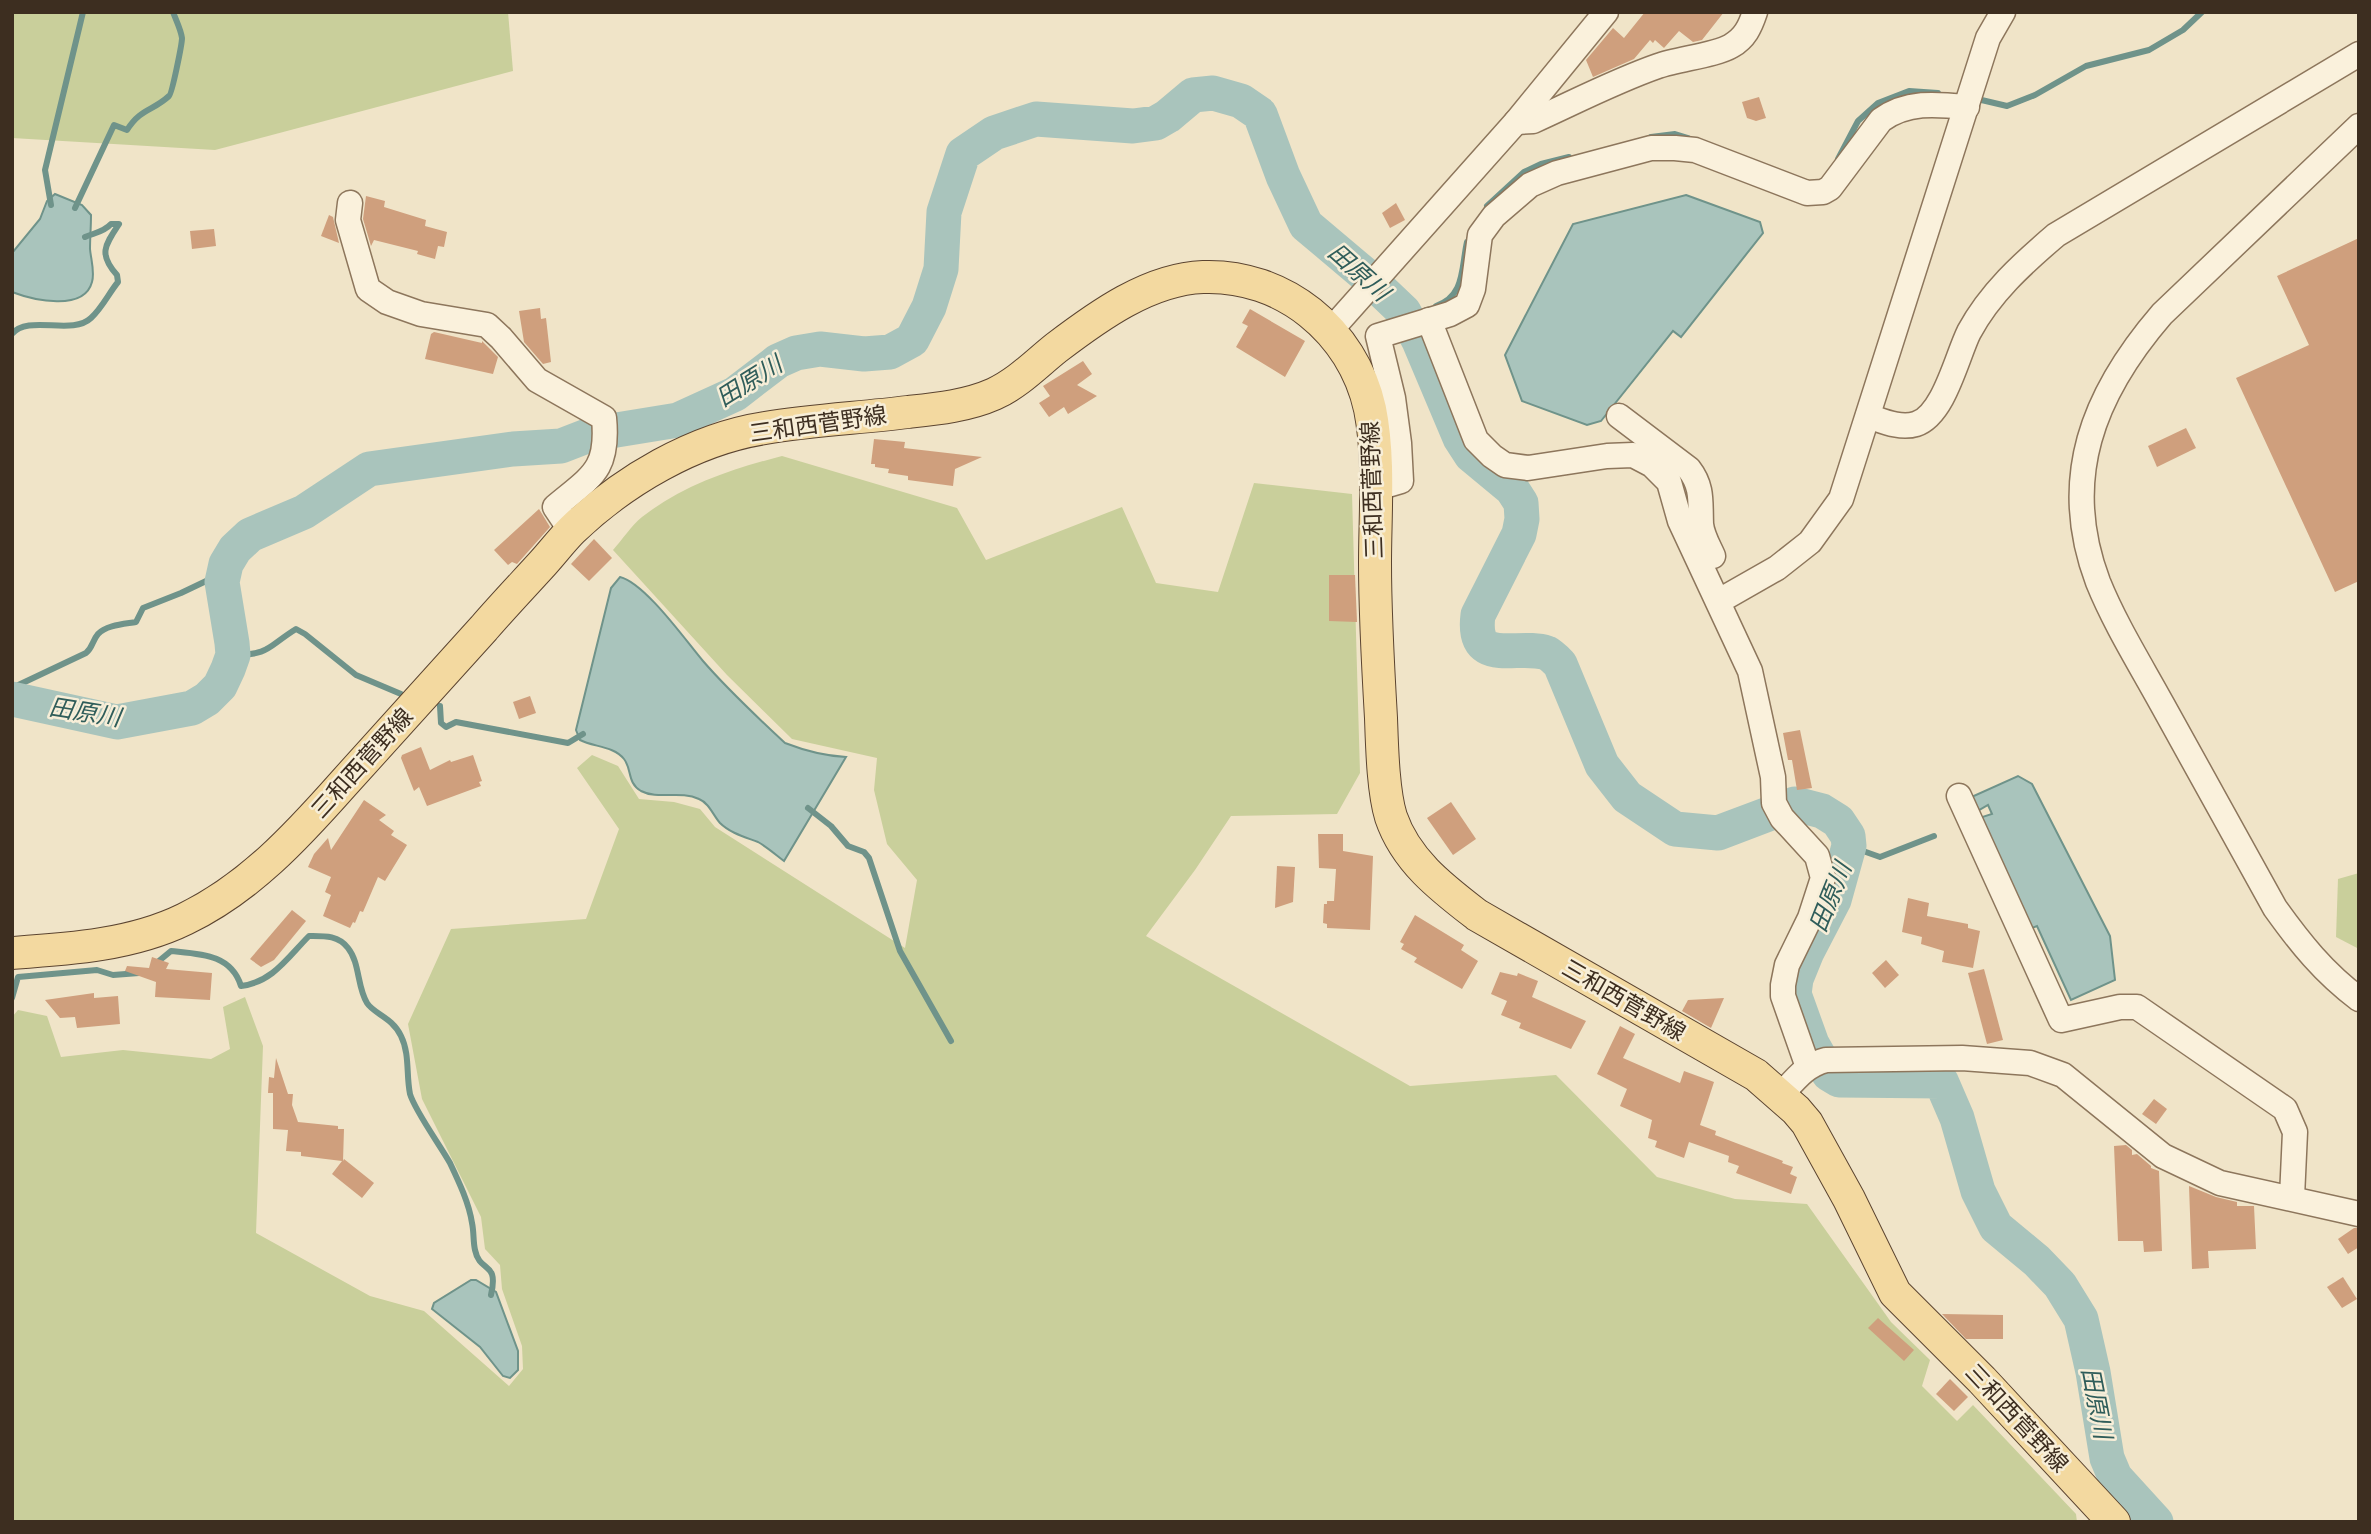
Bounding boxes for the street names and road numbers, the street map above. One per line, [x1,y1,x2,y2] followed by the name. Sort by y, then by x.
[748,401,888,447] street label: 三和西菅野線
[1356,421,1388,559] street label: 三和西菅野線
[305,702,419,824] street label: 三和西菅野線
[1557,953,1691,1047] street label: 三和西菅野線
[1960,1358,2074,1478] street label: 三和西菅野線

